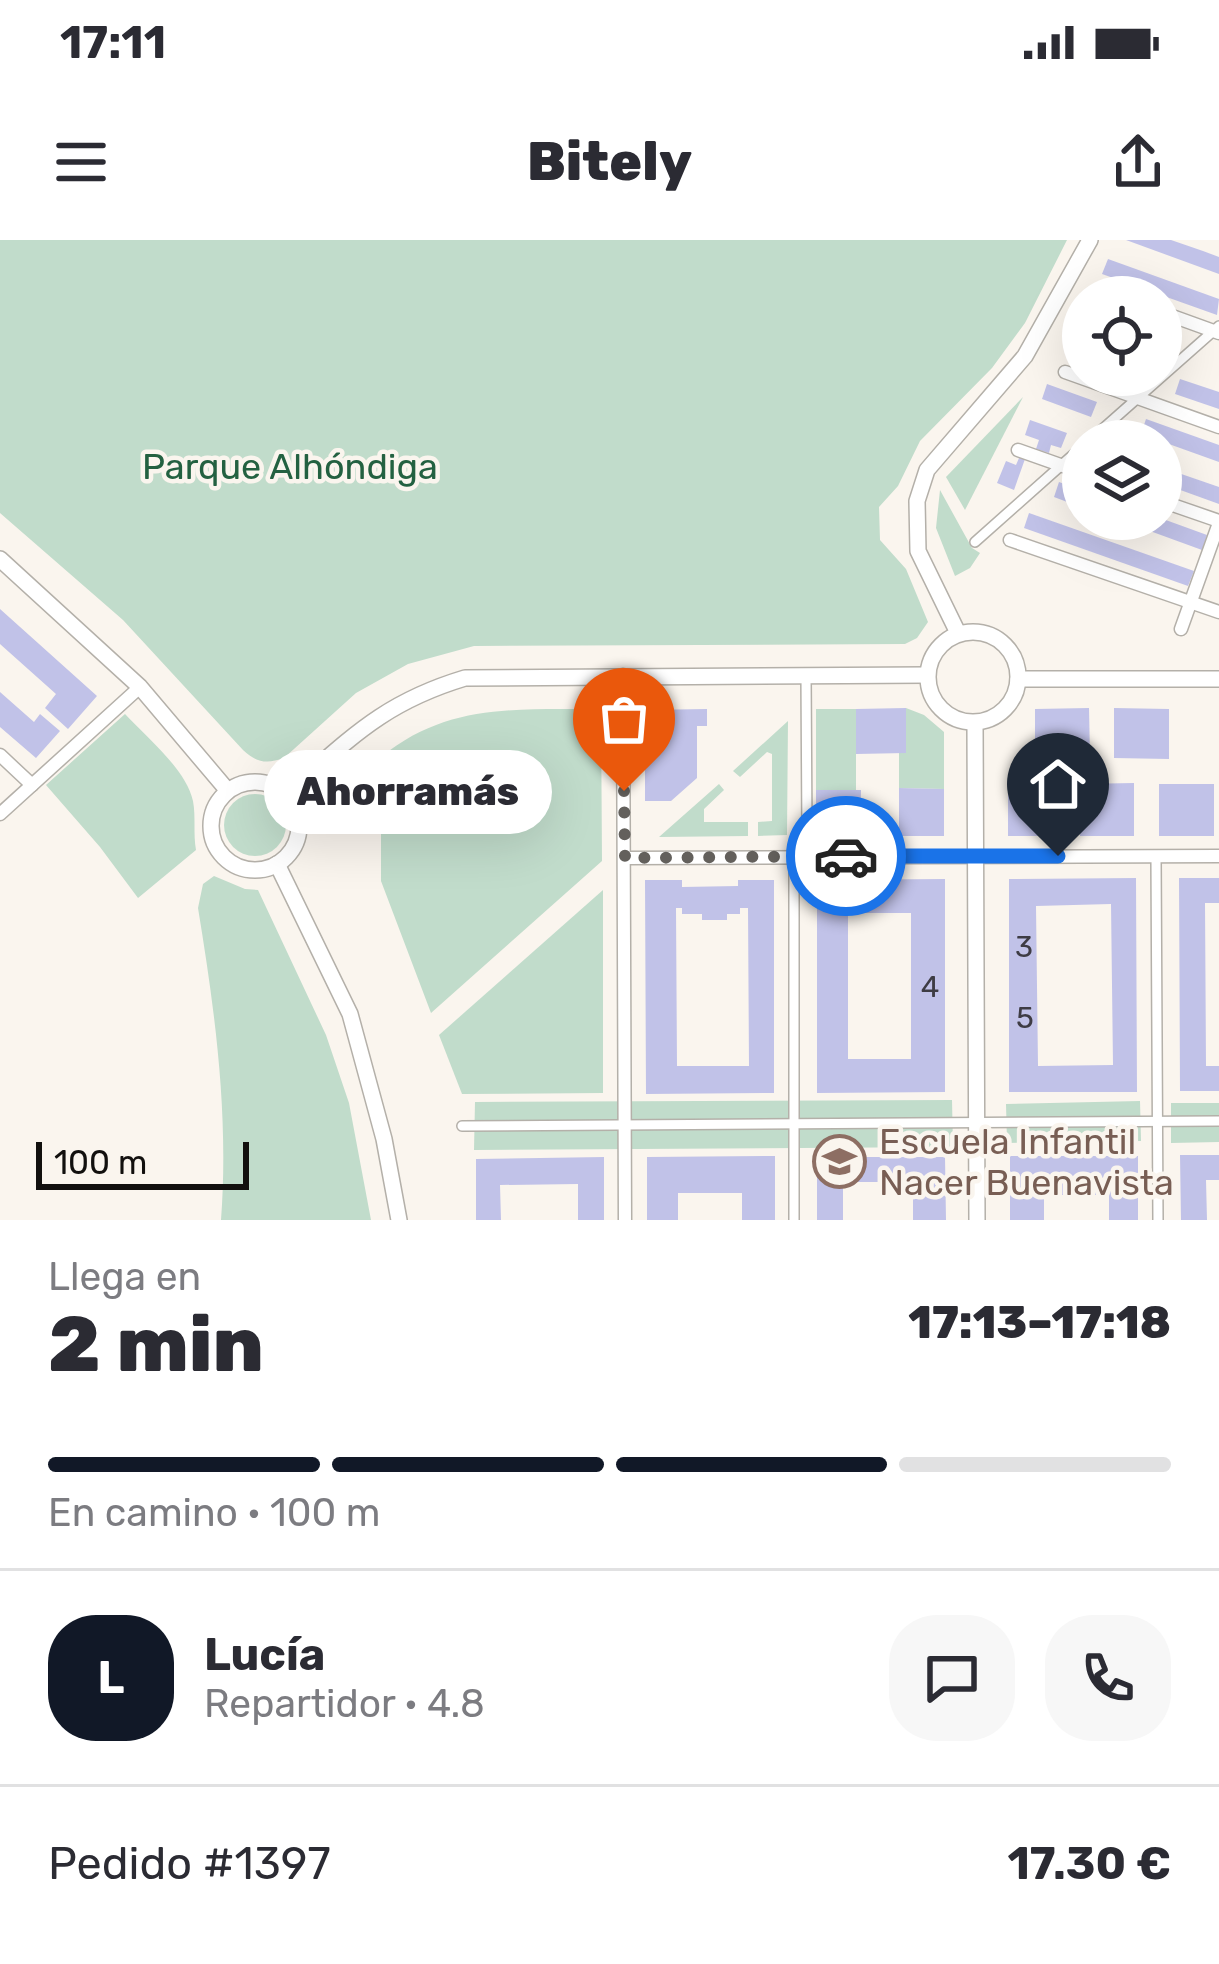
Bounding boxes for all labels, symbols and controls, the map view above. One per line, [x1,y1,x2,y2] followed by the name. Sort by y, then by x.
[60,16,166,69] text: 17:11
[48,129,114,195] icon: menu
[1105,129,1171,195] icon: share
[527,130,692,194] text: Bitely
[1062,276,1182,540] map controls
[1062,276,1182,396] button: locate
[1062,420,1182,540] button: layers
[142,445,438,488] park label: Parque Alhóndiga
[573,668,675,791] pin
[591,686,657,752] icon: bag
[1007,733,1109,856] pin
[264,749,552,833] callout: Ahorramás
[1025,751,1091,817] icon: home
[297,769,519,815] text: Ahorramás
[786,796,906,916] courier
[813,823,879,889] icon: car
[1015,929,1033,965] house number: 3
[921,969,939,1005] house number: 4
[1016,1000,1034,1036] house number: 5
[879,1120,1174,1204] place label: Escuela Infantil Nacer Buenavista
[812,1134,868,1190] school or university icon: Escuela Infantil Nacer Buenavista
[36,1136,249,1189] scale bar
[54,1143,147,1182] text: 100 m
[48,1254,201,1300] text: Llega en
[908,1296,1171,1349] text: 17:13–17:18
[48,1298,264,1391] text: 2 min
[48,1490,380,1536] text: En camino · 100 m
[889,1615,1015,1741] button: chat
[1045,1615,1171,1741] button: phone
[204,1628,325,1681] text: Lucía
[98,1651,124,1704] text: L
[204,1681,485,1727] text: Repartidor · 4.8
[48,1837,331,1890] text: Pedido #1397
[1007,1837,1171,1890] text: 17.30 €

